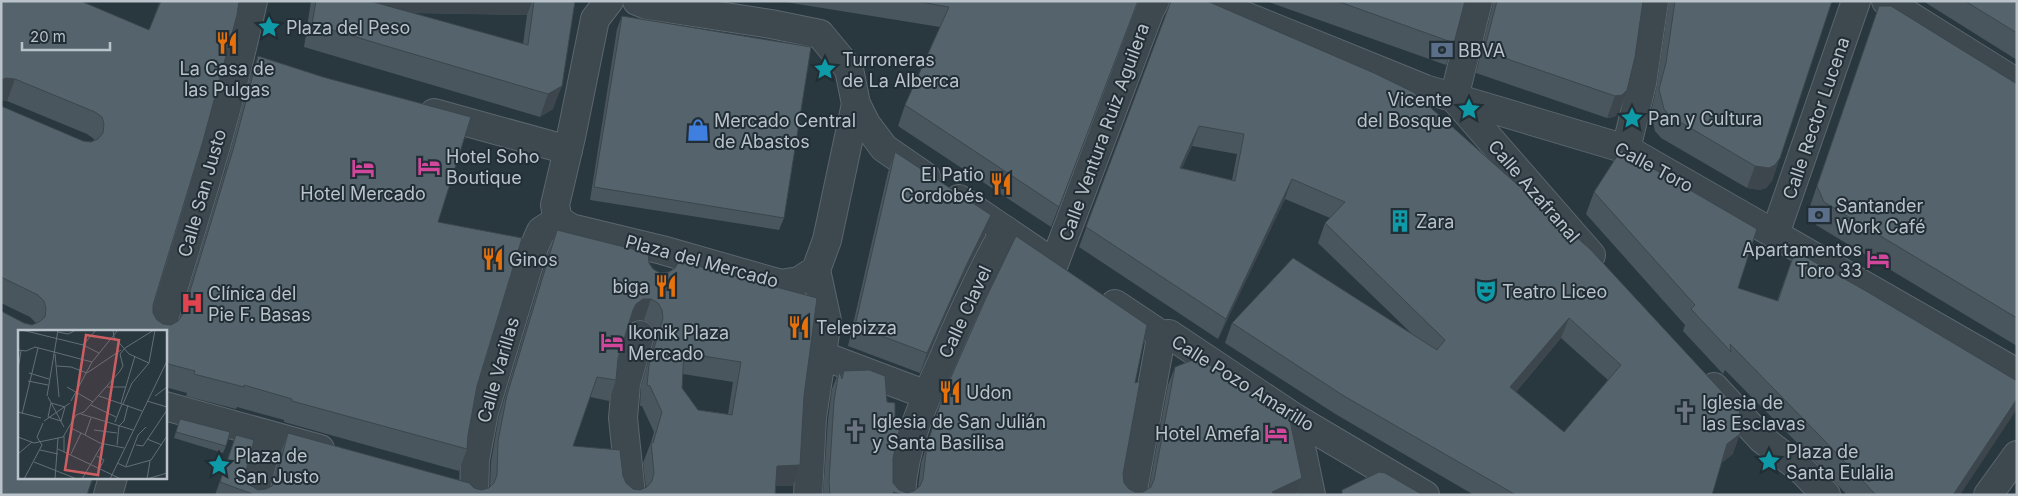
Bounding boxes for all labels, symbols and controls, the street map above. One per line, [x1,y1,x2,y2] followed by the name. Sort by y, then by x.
[256,14,282,40] place icon: Plaza del Peso
[286,17,410,38] place label: Plaza del Peso
[22,20,110,52] scale bar
[1055,20,1153,244] street label: Calle Ventura Ruiz Aguilera
[30,27,66,46] text: 20 m
[214,30,240,56] restaurant icon: La Casa de las Pulgas
[1778,34,1854,202] street label: Calle Rector Lucena
[1429,37,1455,63] bank icon: BBVA
[1458,40,1505,61] place label: BBVA
[842,49,959,91] place label: Turroneras de La Alberca
[812,56,838,82] place icon: Turroneras de La Alberca
[180,58,274,100] place label: La Casa de las Pulgas
[1357,89,1452,131] place label: Vicente del Bosque
[1456,96,1482,122] place icon: Vicente del Bosque
[1619,105,1645,131] place icon: Pan y Cultura
[1648,108,1762,129] place label: Pan y Cultura
[714,110,856,152] place label: Mercado Central de Abastos
[685,117,711,143] shop icon: Mercado Central de Abastos
[174,127,230,259] street label: Calle San Justo
[1484,136,1584,246] street label: Calle Azafranal
[1611,138,1697,196] street label: Calle Toro
[446,146,540,188] place label: Hotel Soho Boutique
[416,153,442,179] hotel icon: Hotel Soho Boutique
[350,155,376,181] hotel icon: Hotel Mercado
[901,164,984,206] place label: El Patio Cordobés
[988,171,1014,197] restaurant icon: El Patio Cordobés
[300,183,426,204] place label: Hotel Mercado
[1836,195,1926,237] place label: Santander Work Café
[1806,202,1832,228] bank icon: Santander Work Café
[1387,208,1413,234] building icon: Zara
[1416,211,1454,232] place label: Zara
[623,230,781,292] street label: Plaza del Mercado
[1742,239,1862,281] place label: Apartamentos Toro 33
[480,246,506,272] restaurant icon: Ginos
[1865,246,1891,272] hotel icon: Apartamentos Toro 33
[509,249,558,270] place label: Ginos
[934,262,996,362] street label: Calle Clavel
[653,273,679,299] restaurant icon: biga
[612,276,649,297] place label: biga
[1473,278,1499,304] theatre icon: Teatro Liceo
[1502,281,1607,302] place label: Teatro Liceo
[208,283,311,325] place label: Clínica del Pie F. Basas
[179,290,205,316] hospital icon: Clínica del Pie F. Basas
[786,314,812,340] restaurant icon: Telepizza
[473,315,523,425] street label: Calle Varillas
[816,317,897,338] place label: Telepizza
[628,322,729,364] place label: Ikonik Plaza Mercado
[599,329,625,355] hotel icon: Ikonik Plaza Mercado
[18,330,166,478] inset map
[1168,331,1318,435] street label: Calle Pozo Amarillo
[937,379,963,405] restaurant icon: Udon
[966,382,1012,403] place label: Udon
[1702,392,1805,434] place label: Iglesia de las Esclavas
[1672,399,1698,425] church icon: Iglesia de las Esclavas
[872,411,1046,453] place label: Iglesia de San Julián y Santa Basilisa
[842,418,868,444] church icon: Iglesia de San Julián y Santa Basilisa
[1263,420,1289,446] hotel icon: Hotel Amefa
[1155,423,1260,444] place label: Hotel Amefa
[1786,441,1894,483] place label: Plaza de Santa Eulalia
[235,445,319,487] place label: Plaza de San Justo
[1756,448,1782,474] place icon: Plaza de Santa Eulalia
[206,452,232,478] place icon: Plaza de San Justo

